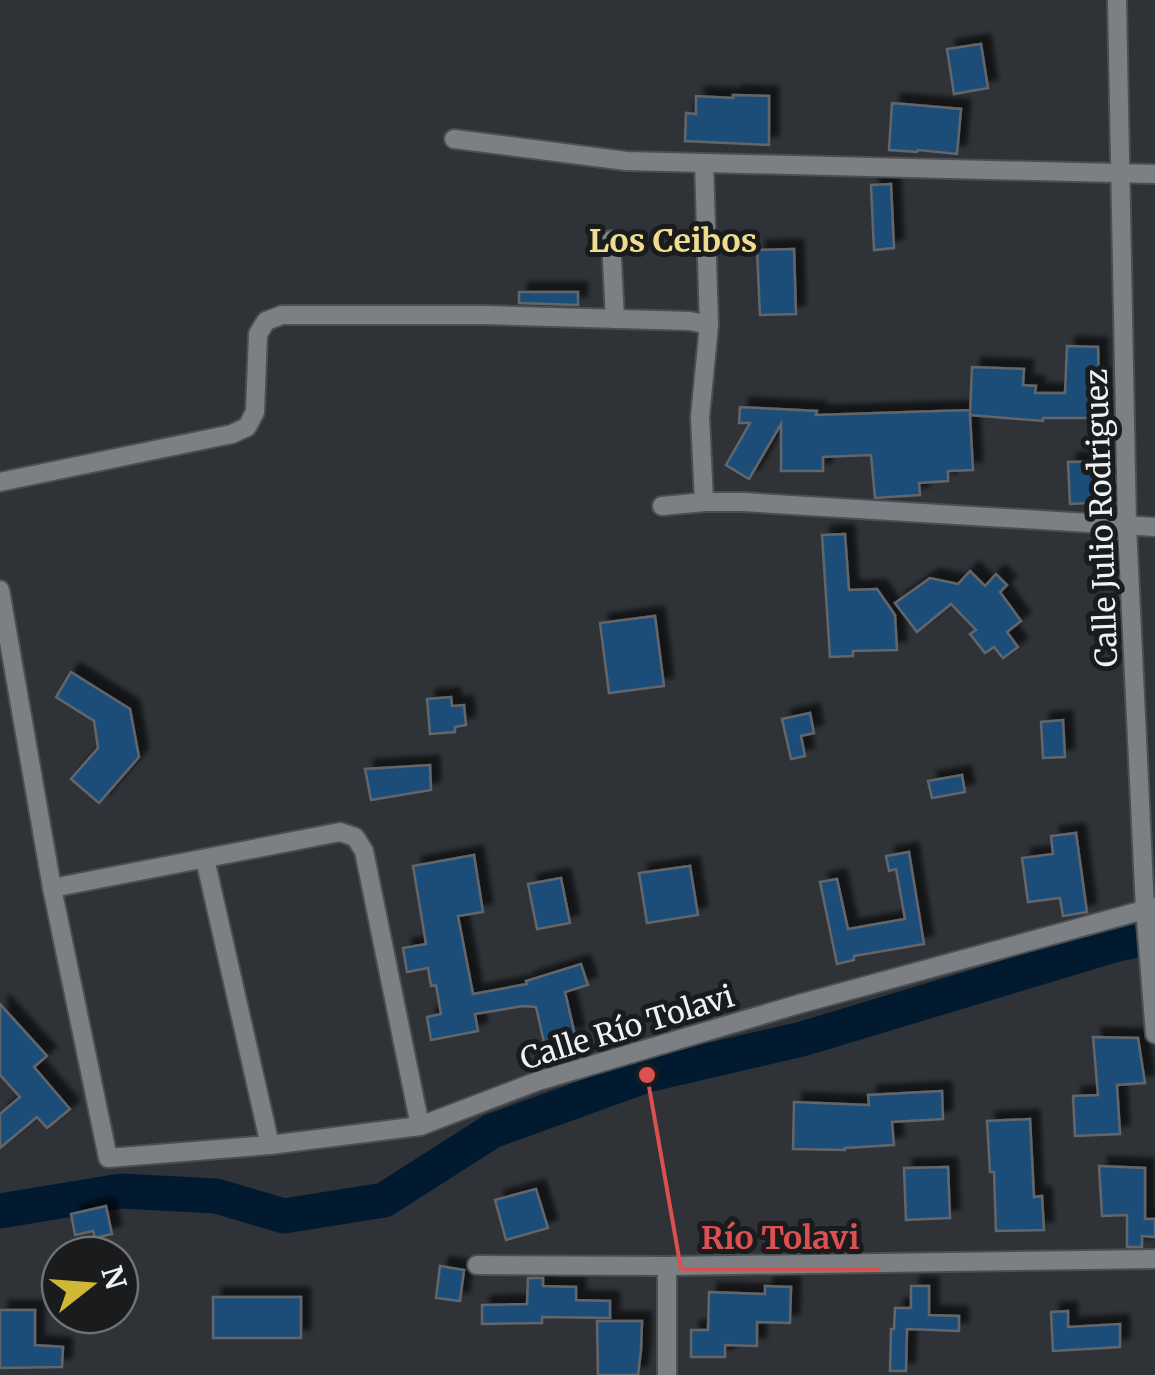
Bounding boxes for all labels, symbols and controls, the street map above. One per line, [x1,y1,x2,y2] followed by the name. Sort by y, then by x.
[589,221,757,261] district label: Los Ceibos
[1077,368,1125,668] street label: Calle Julio Rodriguez
[516,976,738,1078] street label: Calle Río Tolavi
[681,1207,880,1269] callout: Río Tolavi
[701,1218,859,1258] text: Río Tolavi
[40,1235,140,1335] north arrow
[93,1262,134,1294] text: N

